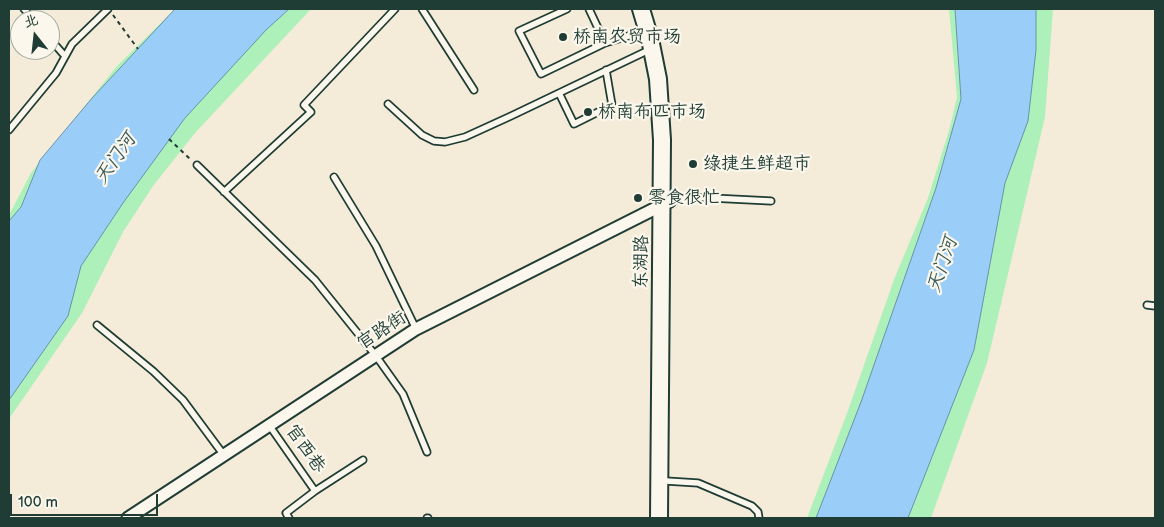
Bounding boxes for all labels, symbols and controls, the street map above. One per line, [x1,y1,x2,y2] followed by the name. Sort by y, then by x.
[10,10,60,60] north arrow
[22,11,40,31] text: 北
[573,26,681,48] place label: 桥南农贸市场
[557,31,569,43] marker: 桥南农贸市场
[598,101,706,123] place label: 桥南布匹市场
[582,106,594,118] marker: 桥南布匹市场
[90,129,142,189] water label: 天门河
[703,153,811,175] place label: 绿捷生鲜超市
[687,158,699,170] marker: 绿捷生鲜超市
[648,187,720,209] place label: 零食很忙
[632,192,644,204] marker: 零食很忙
[923,234,963,296] water label: 天门河
[631,235,653,289] street label: 东湖路
[353,307,411,355] street label: 官路街
[281,421,329,477] street label: 官西巷
[12,484,160,516] scale bar
[18,493,58,512] text: 100 m

